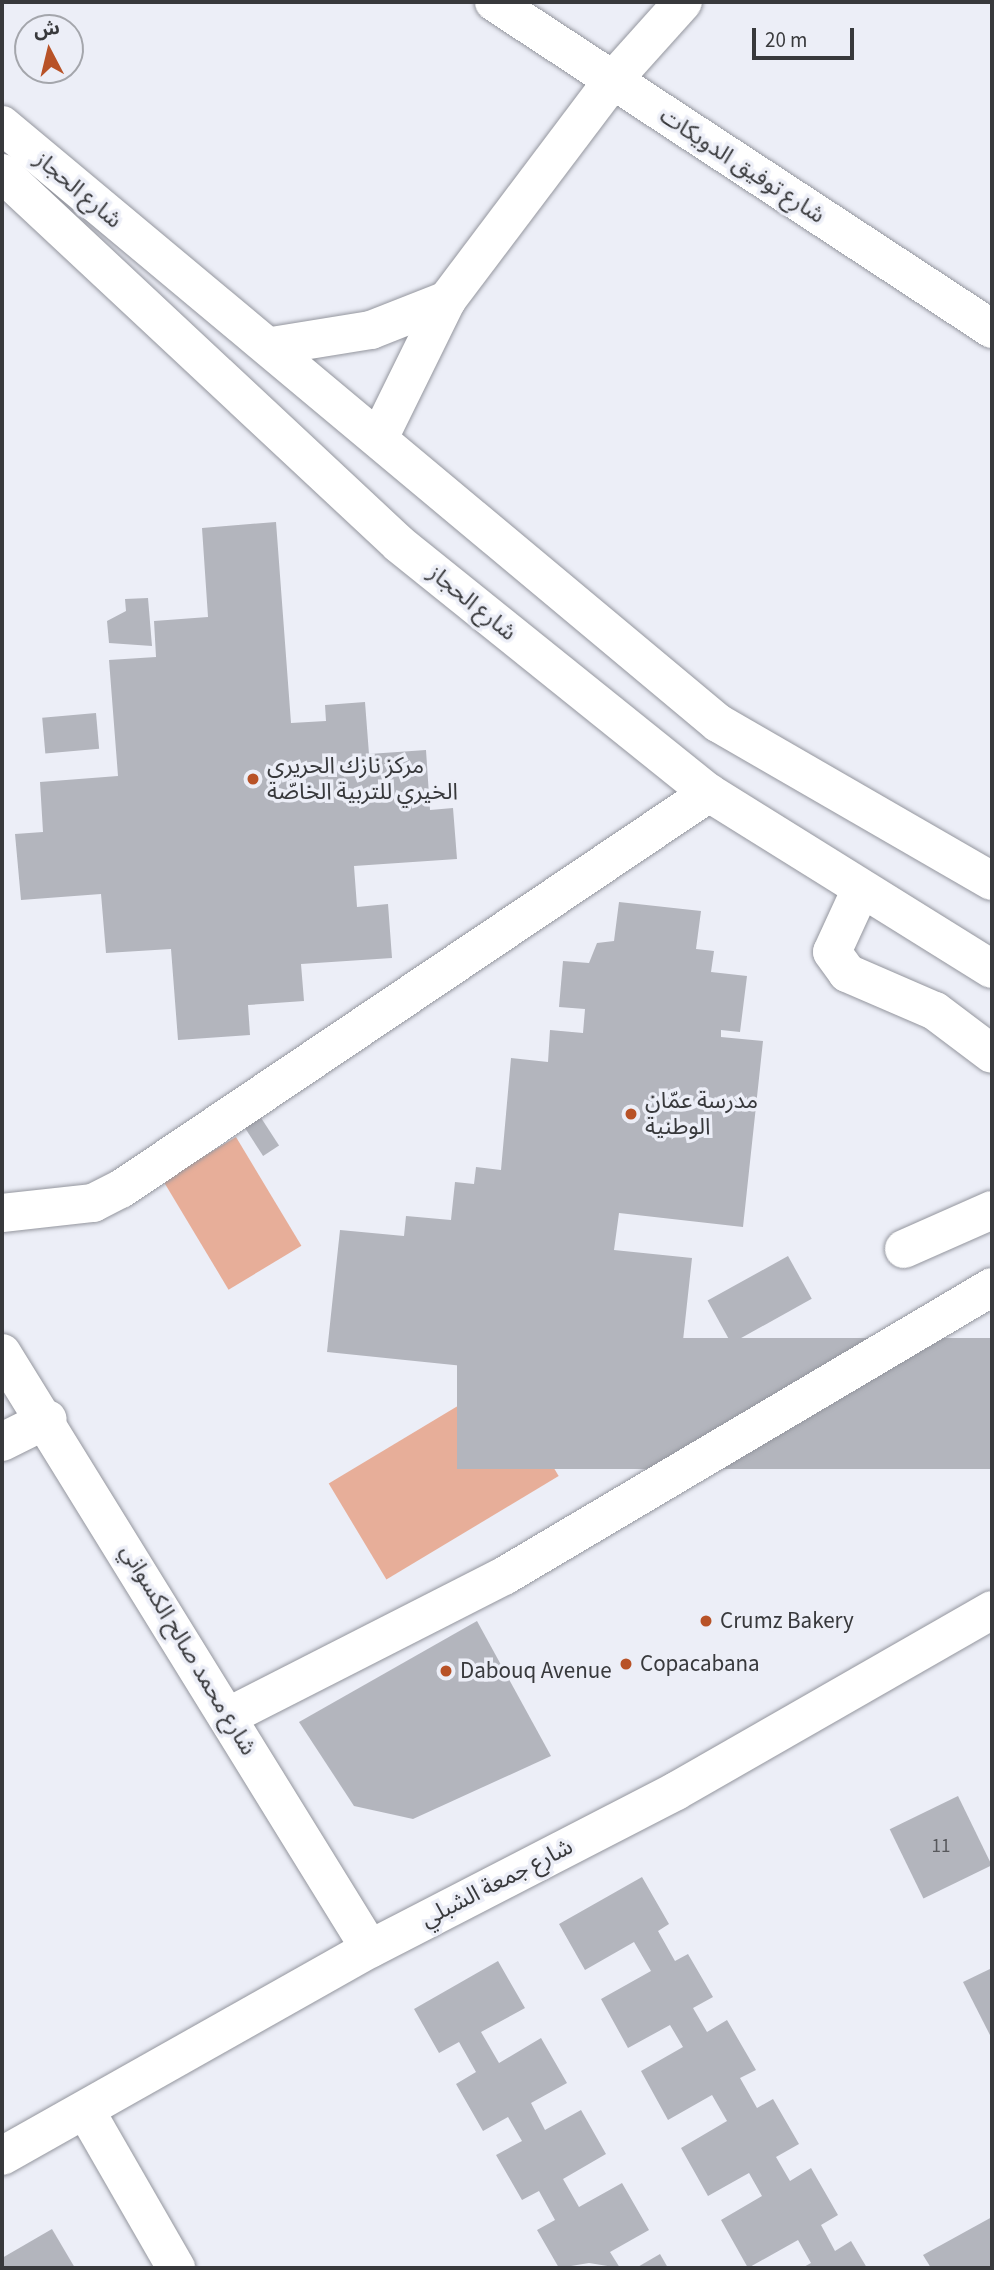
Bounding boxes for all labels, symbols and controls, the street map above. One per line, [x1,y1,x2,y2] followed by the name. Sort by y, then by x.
[14,14,84,84] north arrow
[756,14,858,58] scale bar
[32,15,61,45] text: ش
[765,25,807,55] text: 20 m
[654,102,830,230] street label: شارع توفيق الدويكات
[29,146,127,234] street label: شارع الحجاز
[422,559,522,647] street label: شارع الحجاز
[267,752,458,806] place label: مركز نازك الحريري الخيري للتربية الخاصّة
[245,771,261,787] marker: مركز نازك الحريري الخيري للتربية الخاصّة
[645,1087,758,1141] place label: مدرسة عمّان الوطنية
[623,1106,639,1122] marker: مدرسة عمّان الوطنية
[114,1539,262,1761] street label: شارع محمد صالح الكسواني
[720,1607,854,1635] place label: Crumz Bakery
[698,1613,714,1629] marker: Crumz Bakery
[640,1650,760,1678] place label: Copacabana
[618,1656,634,1672] marker: Copacabana
[460,1657,612,1685] place label: Dabouq Avenue
[438,1663,454,1679] marker: Dabouq Avenue
[416,1833,578,1933] street label: شارع جمعة الشبلي
[932,1836,950,1858] house number: 11

